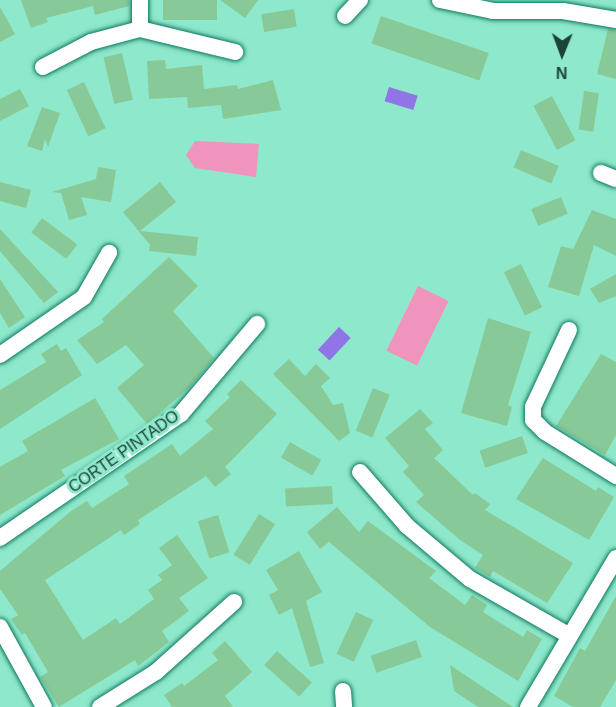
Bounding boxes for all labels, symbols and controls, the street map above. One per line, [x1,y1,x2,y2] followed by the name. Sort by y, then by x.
[532,24,592,84] north arrow
[556,64,568,81] text: N
[65,407,183,497] street label: CORTE PINTADO

